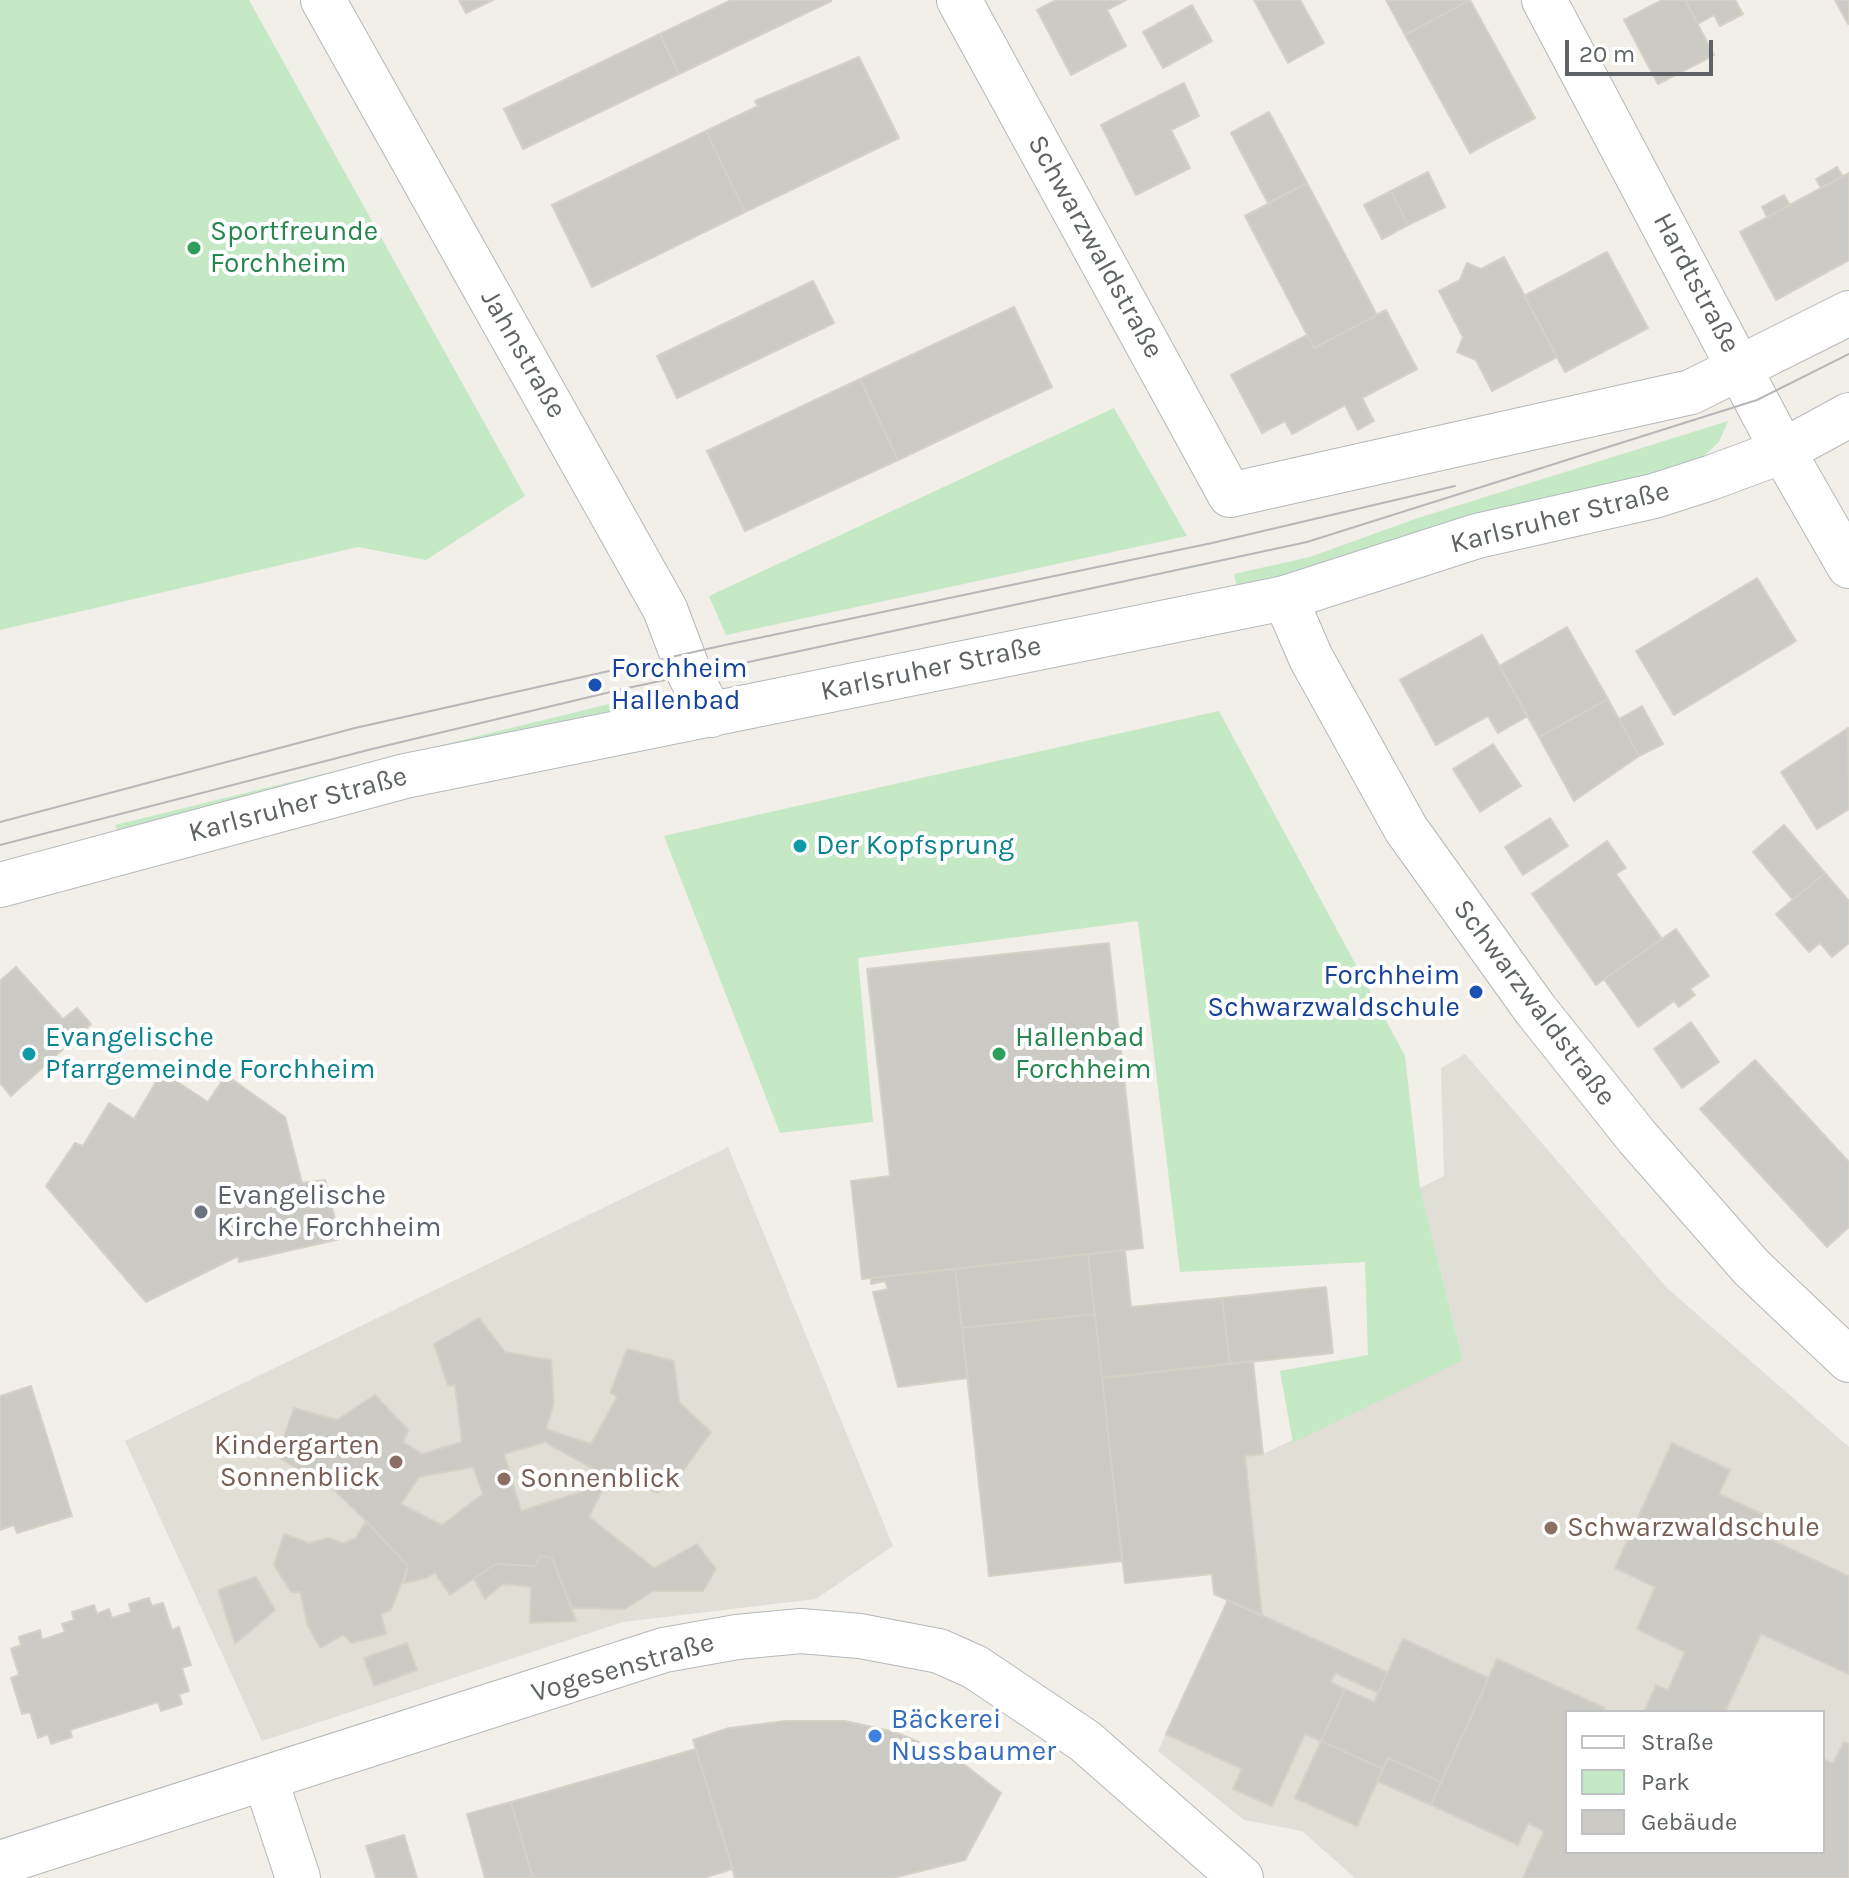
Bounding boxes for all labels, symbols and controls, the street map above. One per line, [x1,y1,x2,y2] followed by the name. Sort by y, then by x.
[1569,24,1717,74] scale bar
[1579,40,1635,68] text: 20 m
[1020,130,1170,364] street label: Schwarzwaldstraße
[1645,207,1747,359] street label: Hardtstraße
[210,215,378,281] place label: Sportfreunde Forchheim
[185,239,203,257] marker: Sportfreunde Forchheim
[473,284,573,424] street label: Jahnstraße
[1447,475,1673,561] street label: Karlsruher Straße
[818,629,1044,709] street label: Karlsruher Straße
[611,652,747,718] place label: Forchheim Hallenbad
[586,676,604,694] marker: Forchheim Hallenbad
[185,760,411,850] street label: Karlsruher Straße
[816,829,1014,863] place label: Der Kopfsprung
[791,837,809,855] marker: Der Kopfsprung
[1445,893,1623,1113] street label: Schwarzwaldstraße
[1207,959,1460,1025] place label: Forchheim Schwarzwaldschule
[1467,983,1485,1001] marker: Forchheim Schwarzwaldschule
[45,1021,375,1087] place label: Evangelische Pfarrgemeinde Forchheim
[1015,1021,1151,1087] place label: Hallenbad Forchheim
[20,1045,38,1063] marker: Evangelische Pfarrgemeinde Forchheim
[990,1045,1008,1063] marker: Hallenbad Forchheim
[217,1179,441,1245] place label: Evangelische Kirche Forchheim
[192,1203,210,1221] marker: Evangelische Kirche Forchheim
[214,1429,380,1495] place label: Kindergarten Sonnenblick
[387,1453,405,1471] marker: Kindergarten Sonnenblick
[520,1462,680,1496] place label: Sonnenblick
[495,1470,513,1488] marker: Sonnenblick
[1567,1511,1820,1545] place label: Schwarzwaldschule
[1542,1519,1560,1537] marker: Schwarzwaldschule
[528,1626,718,1710] street label: Vogesenstraße
[891,1703,1056,1769] place label: Bäckerei Nussbaumer
[1565,1710,1825,1854] legend
[866,1727,884,1745] marker: Bäckerei Nussbaumer
[1641,1728,1713,1756] text: Straße
[1641,1768,1690,1796] text: Park
[1641,1808,1737,1836] text: Gebäude

